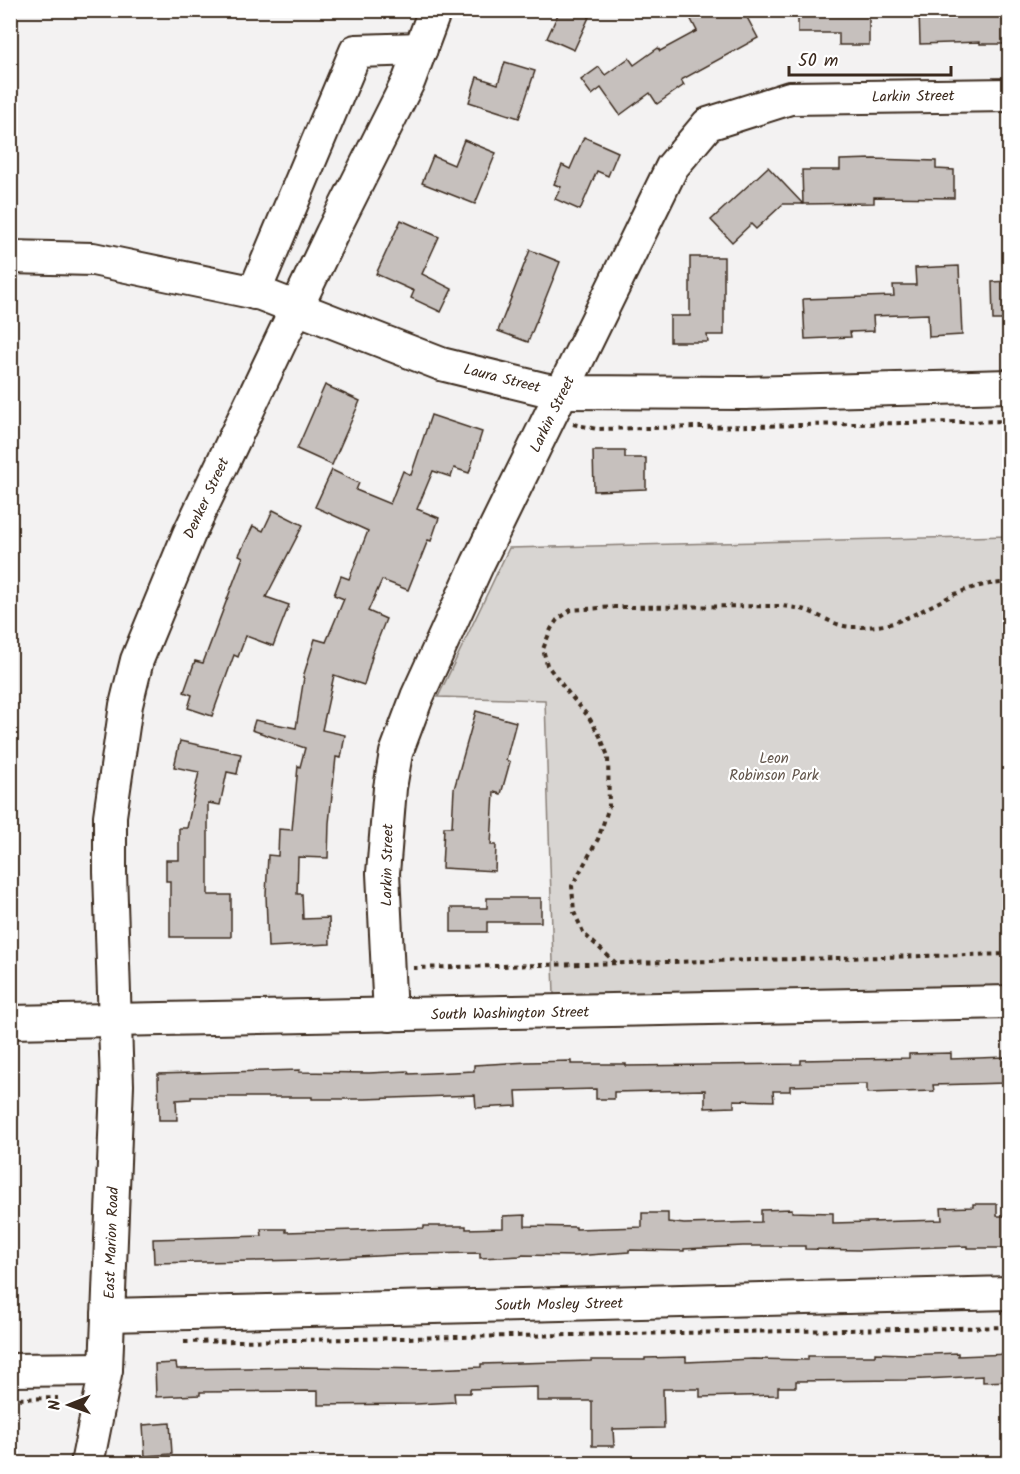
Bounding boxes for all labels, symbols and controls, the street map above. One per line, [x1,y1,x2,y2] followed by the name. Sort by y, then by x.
[789,39,951,77] scale bar
[798,47,838,76] text: 50 m
[871,84,955,110] street label: Larkin Street
[461,358,543,400] street label: Laura Street
[524,372,582,457] street label: Larkin Street
[178,454,236,543] street label: Denker Street
[729,747,820,788] park label: Leon Robinson Park
[375,823,401,907] street label: Larkin Street
[431,1001,590,1027] street label: South Washington Street
[98,1186,126,1300] street label: East Marion Road
[495,1292,624,1318] street label: South Mosley Street
[39,1375,99,1435] north arrow
[43,1400,68,1411] text: N

